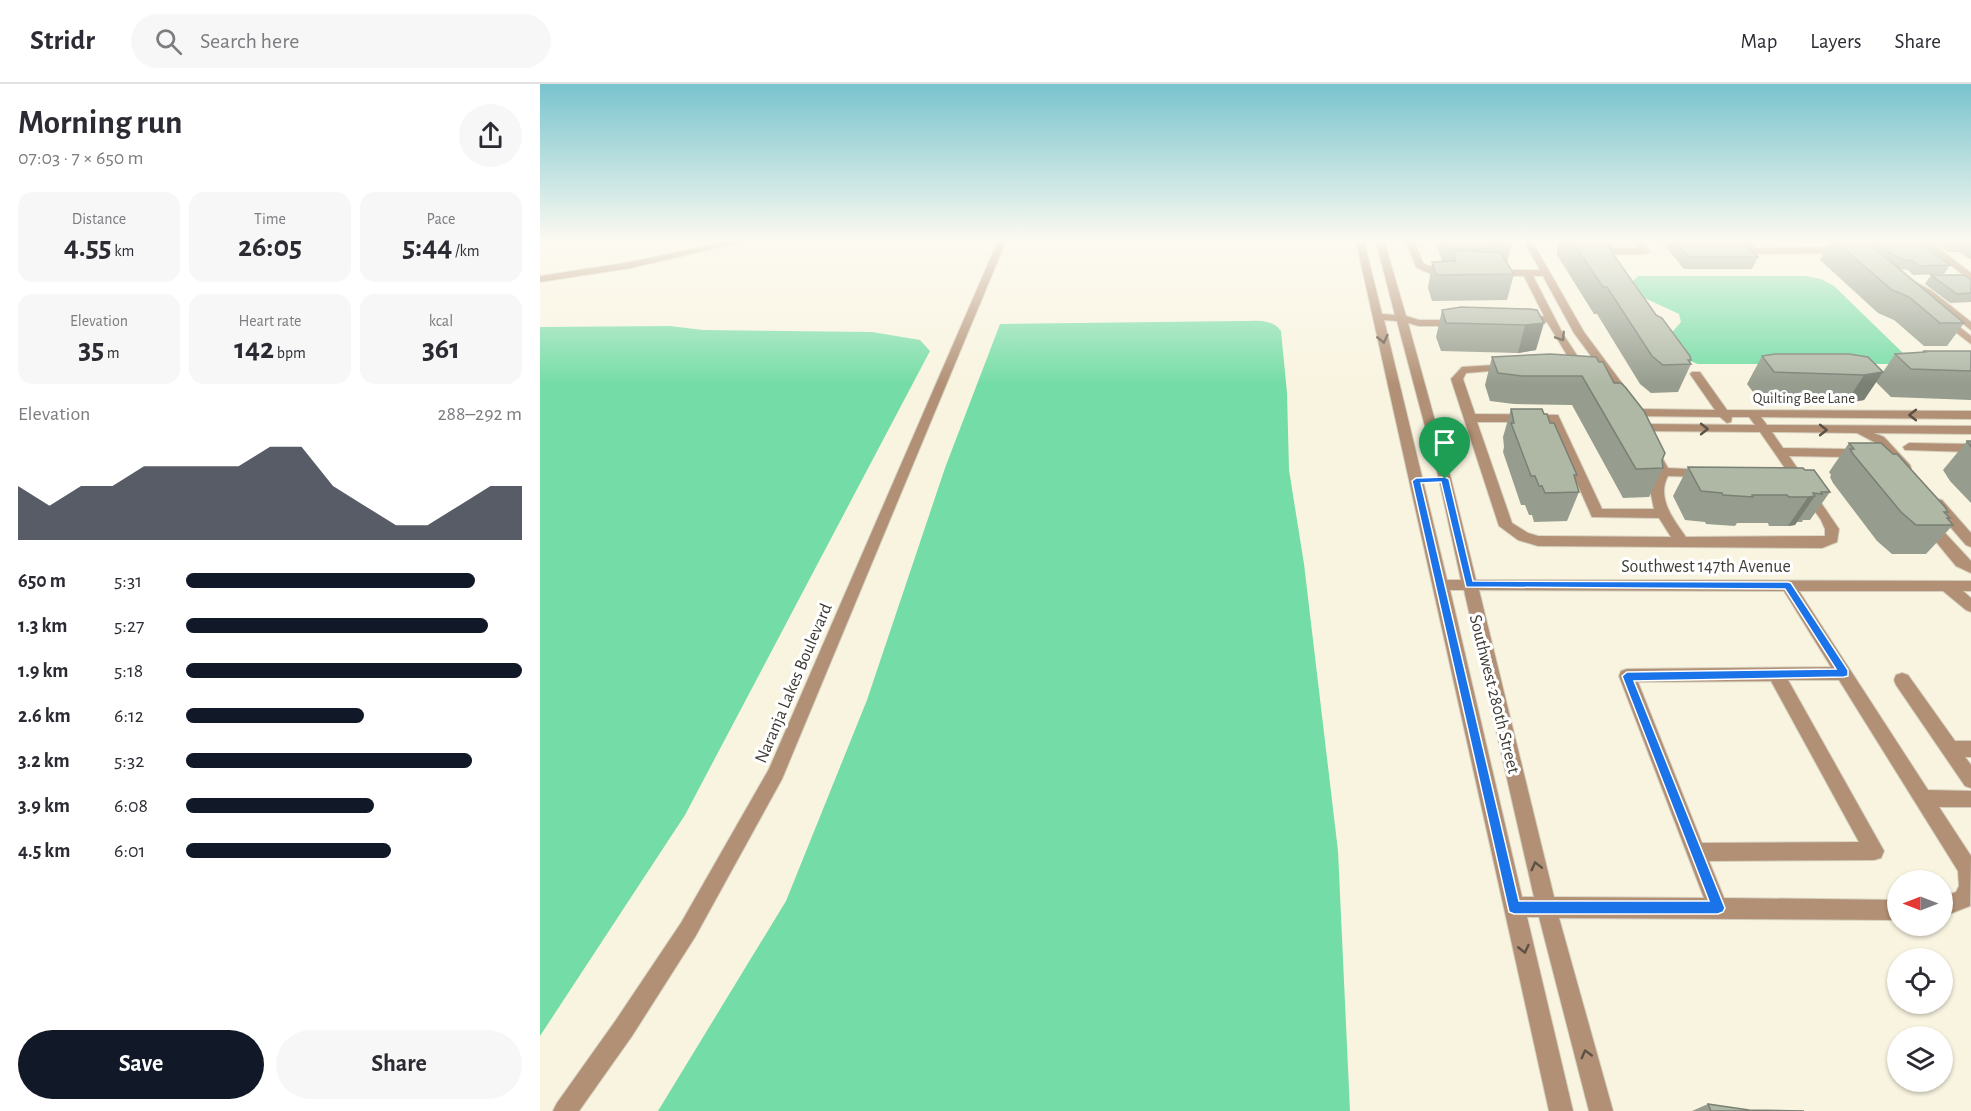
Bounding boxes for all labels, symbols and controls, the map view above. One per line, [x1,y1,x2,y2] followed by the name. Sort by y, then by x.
[131,14,551,68] search box
[152,25,185,58] icon: search
[30,27,95,55] text: Stridr
[200,30,299,52] text: Search here
[1741,31,1777,52] text: Map
[1810,31,1861,52] text: Layers
[1894,31,1941,52] text: Share
[459,104,522,167] button: share
[18,107,182,140] text: Morning run
[18,148,144,168] text: 07:03 · 7 × 650 m
[72,211,126,227] text: Distance
[254,211,286,227] text: Time
[427,211,455,227] text: Pace
[64,232,112,262] text: 4.55
[238,232,302,262] text: 26:05
[402,232,452,262] text: 5:44
[112,243,134,259] text: km
[452,243,480,259] text: /km
[70,313,128,329] text: Elevation
[239,313,301,329] text: Heart rate
[429,313,453,329] text: kcal
[1554,330,1565,341] one-way arrow
[78,334,104,364] text: 35
[234,334,274,364] text: 142
[422,334,460,364] text: 361
[1376,334,1389,344] one-way arrow
[104,345,120,361] text: m
[274,345,306,361] text: bpm
[1753,391,1855,406] street label: Quilting Bee Lane
[18,404,90,424] text: Elevation
[438,404,522,424] text: 288–292 m
[1908,409,1917,421] one-way arrow
[1419,417,1470,479] pin
[1700,423,1709,435] one-way arrow
[1818,423,1827,436] one-way arrow
[1428,426,1461,459] icon: arrive
[1621,558,1791,576] street label: Southwest 147th Avenue
[18,571,66,591] text: 650 m
[114,571,142,591] text: 5:31
[752,601,836,766] street label: Naranja Lakes Boulevard
[1466,613,1523,776] street label: Southwest 280th Street
[18,616,67,636] text: 1.3 km
[114,616,144,636] text: 5:27
[18,661,69,681] text: 1.9 km
[114,661,143,681] text: 5:18
[18,706,71,726] text: 2.6 km
[114,706,144,726] text: 6:12
[18,751,70,771] text: 3.2 km
[114,751,144,771] text: 5:32
[18,796,70,816] text: 3.9 km
[114,796,148,816] text: 6:08
[18,841,70,861] text: 4.5 km
[114,841,145,861] text: 6:01
[1531,861,1544,871] one-way arrow
[1887,870,1953,936] north arrow
[1887,870,1953,1092] map controls
[1516,944,1529,954] one-way arrow
[1887,948,1953,1014] button: locate
[1887,1026,1953,1092] button: layers
[18,1030,264,1099] button: Save
[276,1030,522,1099] button: Share
[1580,1050,1593,1060] one-way arrow

